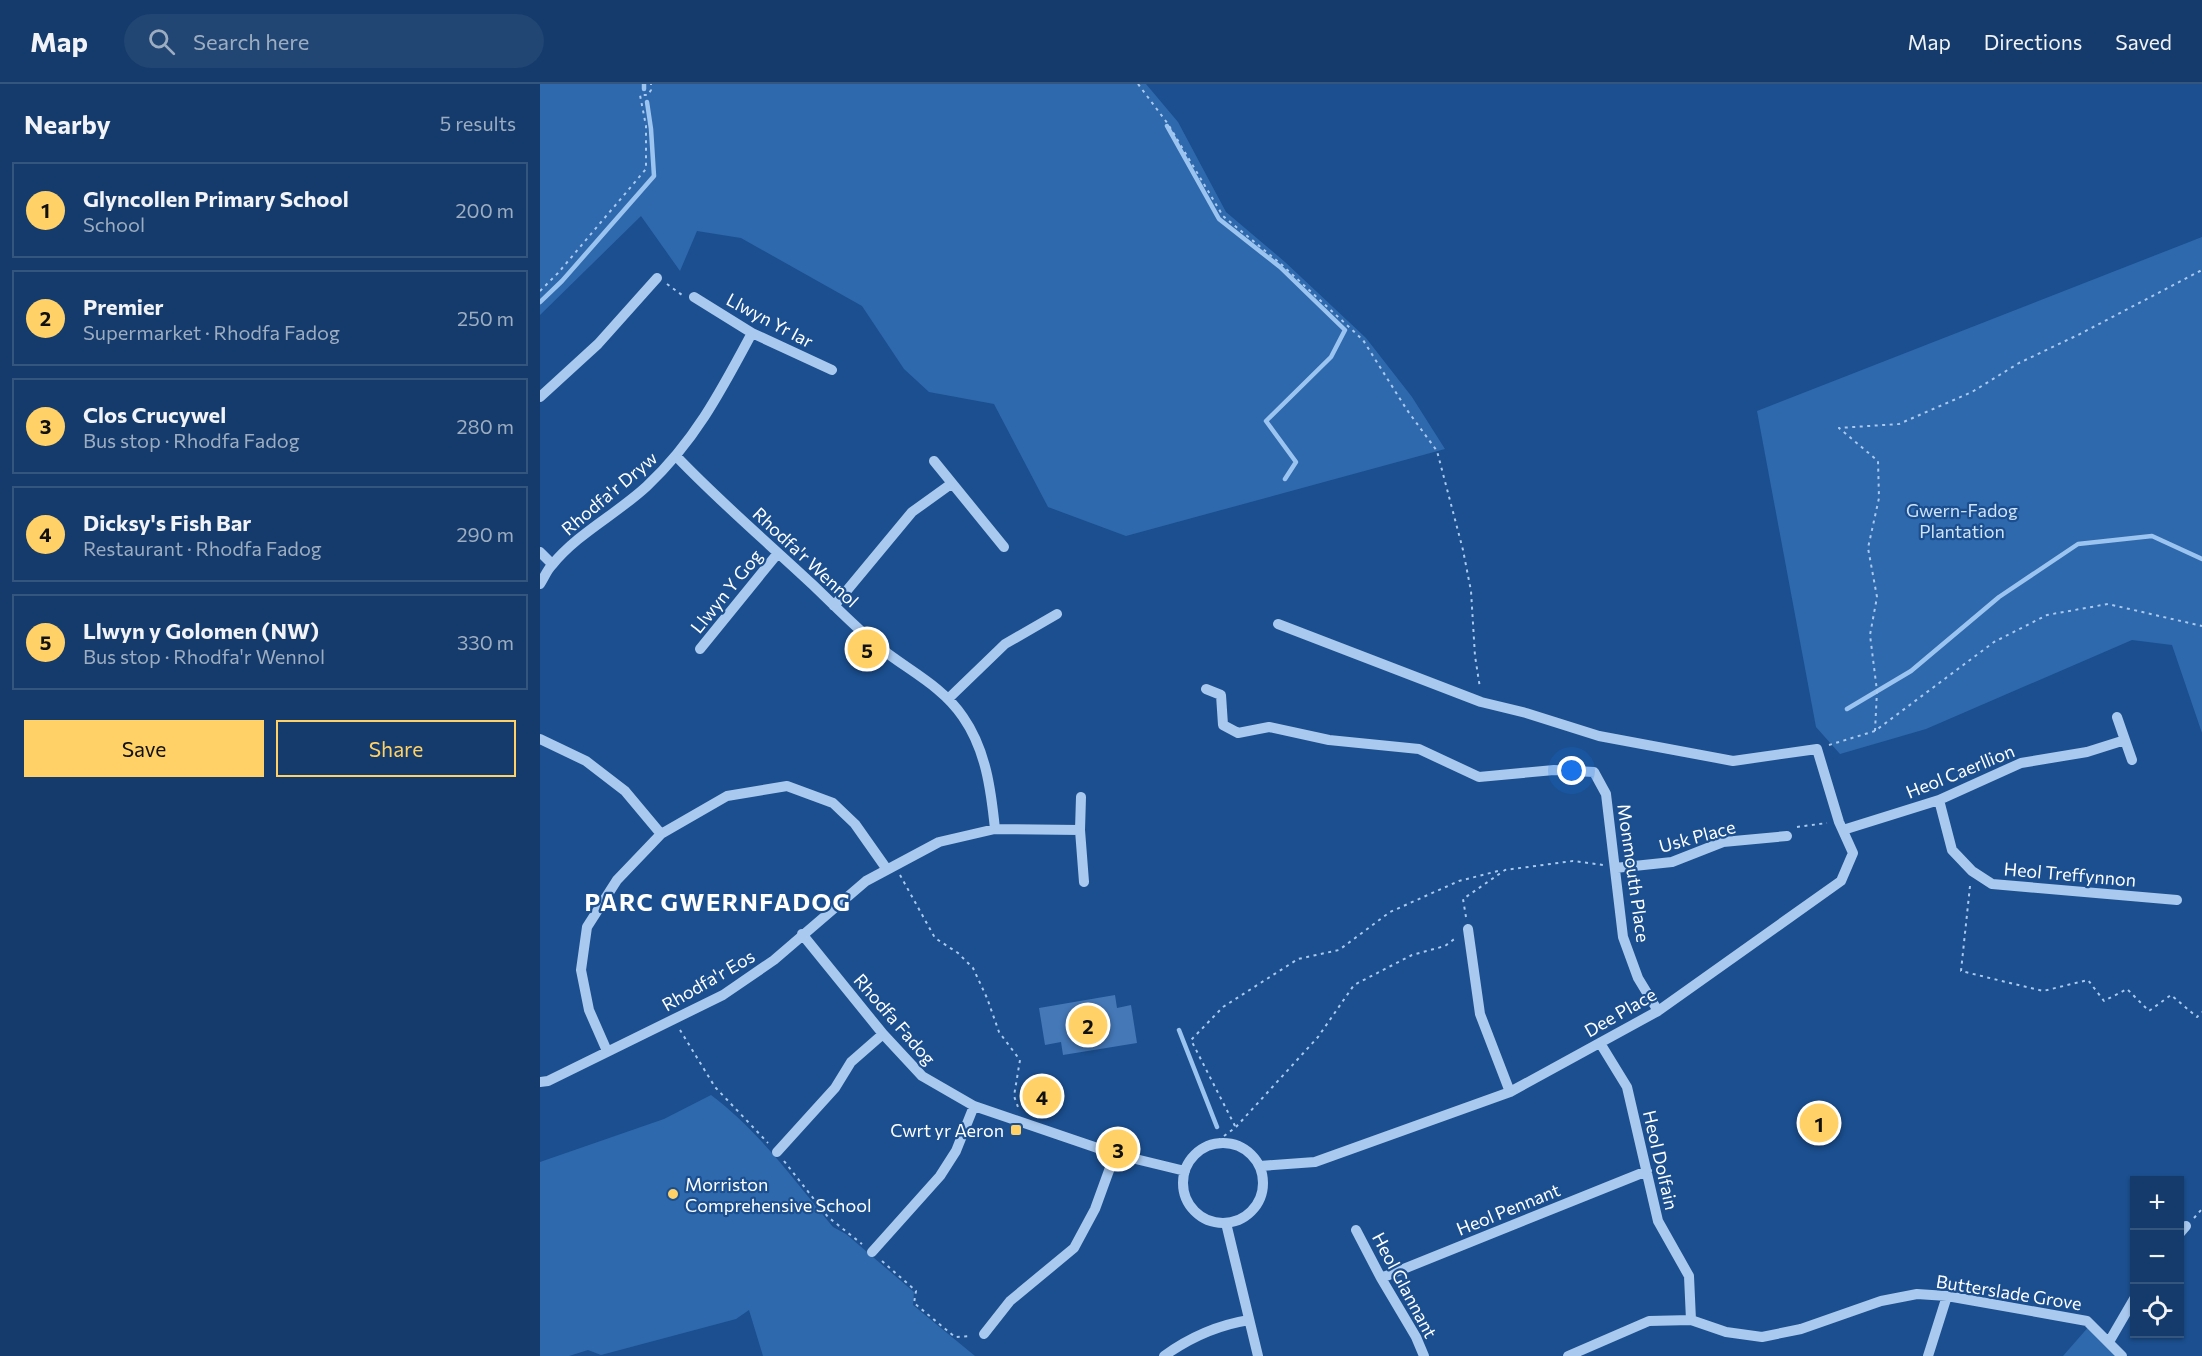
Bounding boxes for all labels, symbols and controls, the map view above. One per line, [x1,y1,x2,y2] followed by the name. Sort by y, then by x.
[124,14,544,68] search box
[30,24,88,58] text: Map
[145,25,178,58] icon: search
[193,28,309,55] text: Search here
[1908,29,1951,54] text: Map
[1984,29,2082,54] text: Directions
[2115,29,2172,54] text: Saved
[24,108,111,139] text: Nearby
[440,111,516,135] text: 5 results
[83,185,349,212] text: Glyncollen Primary School
[41,198,50,222] text: 1
[456,198,514,222] text: 200 m
[83,212,145,236] text: School
[723,288,817,352] street label: Llwyn Yr Iar
[83,293,164,320] text: Premier
[40,306,51,330] text: 2
[457,306,514,330] text: 250 m
[83,320,340,344] text: Supermarket · Rhodfa Fadog
[83,401,226,428] text: Clos Crucywel
[40,414,51,438] text: 3
[456,414,514,438] text: 280 m
[83,428,300,452] text: Bus stop · Rhodfa Fadog
[557,447,661,539] street label: Rhodfa'r Dryw
[1906,499,2018,542] park label: Gwern-Fadog Plantation
[749,502,863,612] street label: Rhodfa'r Wennol
[83,509,251,536] text: Dicksy's Fish Bar
[39,522,52,546] text: 4
[456,522,514,546] text: 290 m
[83,536,322,560] text: Restaurant · Rhodfa Fadog
[686,545,767,637] street label: Llwyn Y Gog
[83,617,319,644] text: Llwyn y Golomen (NW)
[848,626,886,672] pin: 5
[40,630,51,654] text: 5
[457,630,514,654] text: 330 m
[83,644,325,668] text: Bus stop · Rhodfa'r Wennol
[24,720,264,777] button: Save
[276,720,516,777] button: Share
[1903,739,2017,803] street label: Heol Caerllion
[1557,756,1586,785] your location
[1613,802,1655,944] street label: Monmouth Place
[1656,815,1738,857] street label: Usk Place
[2003,857,2137,891] street label: Heol Treffynnon
[584,887,852,916] district label: PARC GWERNFADOG
[658,945,758,1015] street label: Rhodfa'r Eos
[849,969,941,1069] street label: Rhodfa Fadog
[1580,983,1660,1041] street label: Dee Place
[1068,1002,1108,1048] pin: 2
[1022,1074,1062,1118] pin: 4
[1800,1100,1838,1146] pin: 1
[1639,1108,1683,1212] street label: Heol Dolfain
[890,1119,1004,1141] place label: Cwrt yr Aeron
[1009,1123,1023,1137] marker: Cwrt yr Aeron
[1098,1126,1138,1172] pin: 3
[685,1173,871,1216] place label: Morriston Comprehensive School
[2130,1176,2184,1338] map controls
[2130,1176,2184,1230] button: +
[1453,1178,1563,1240] street label: Heol Pennant
[666,1187,680,1201] marker: Morriston Comprehensive School
[1368,1228,1442,1342] street label: Heol Glannant
[2130,1230,2184,1284] button: −
[1935,1270,2083,1314] street label: Butterslade Grove
[2130,1284,2184,1338] button: locate

